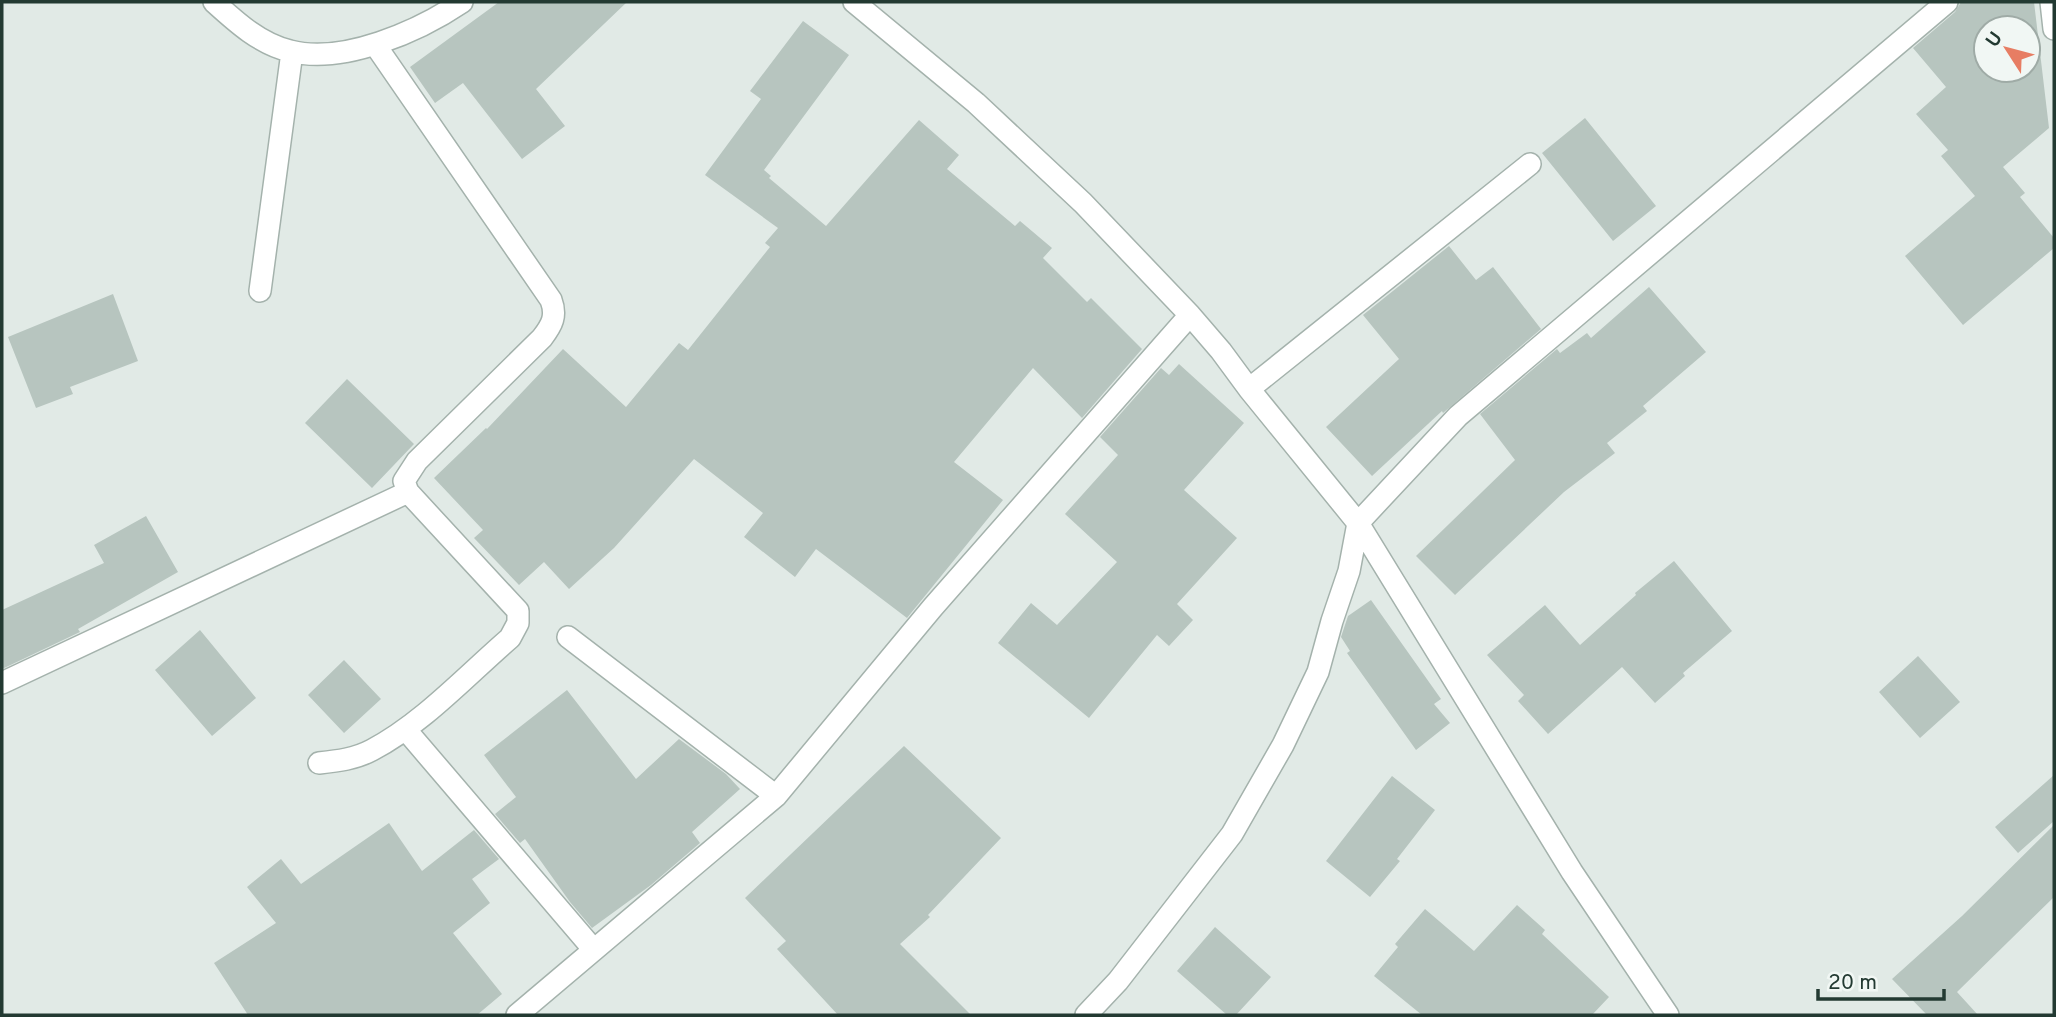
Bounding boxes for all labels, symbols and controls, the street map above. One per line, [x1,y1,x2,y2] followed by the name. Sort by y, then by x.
[1972,14,2042,84] north arrow
[1981,28,2009,53] text: U
[1818,958,1944,1002] scale bar
[1828,970,1877,997] text: 20 m

